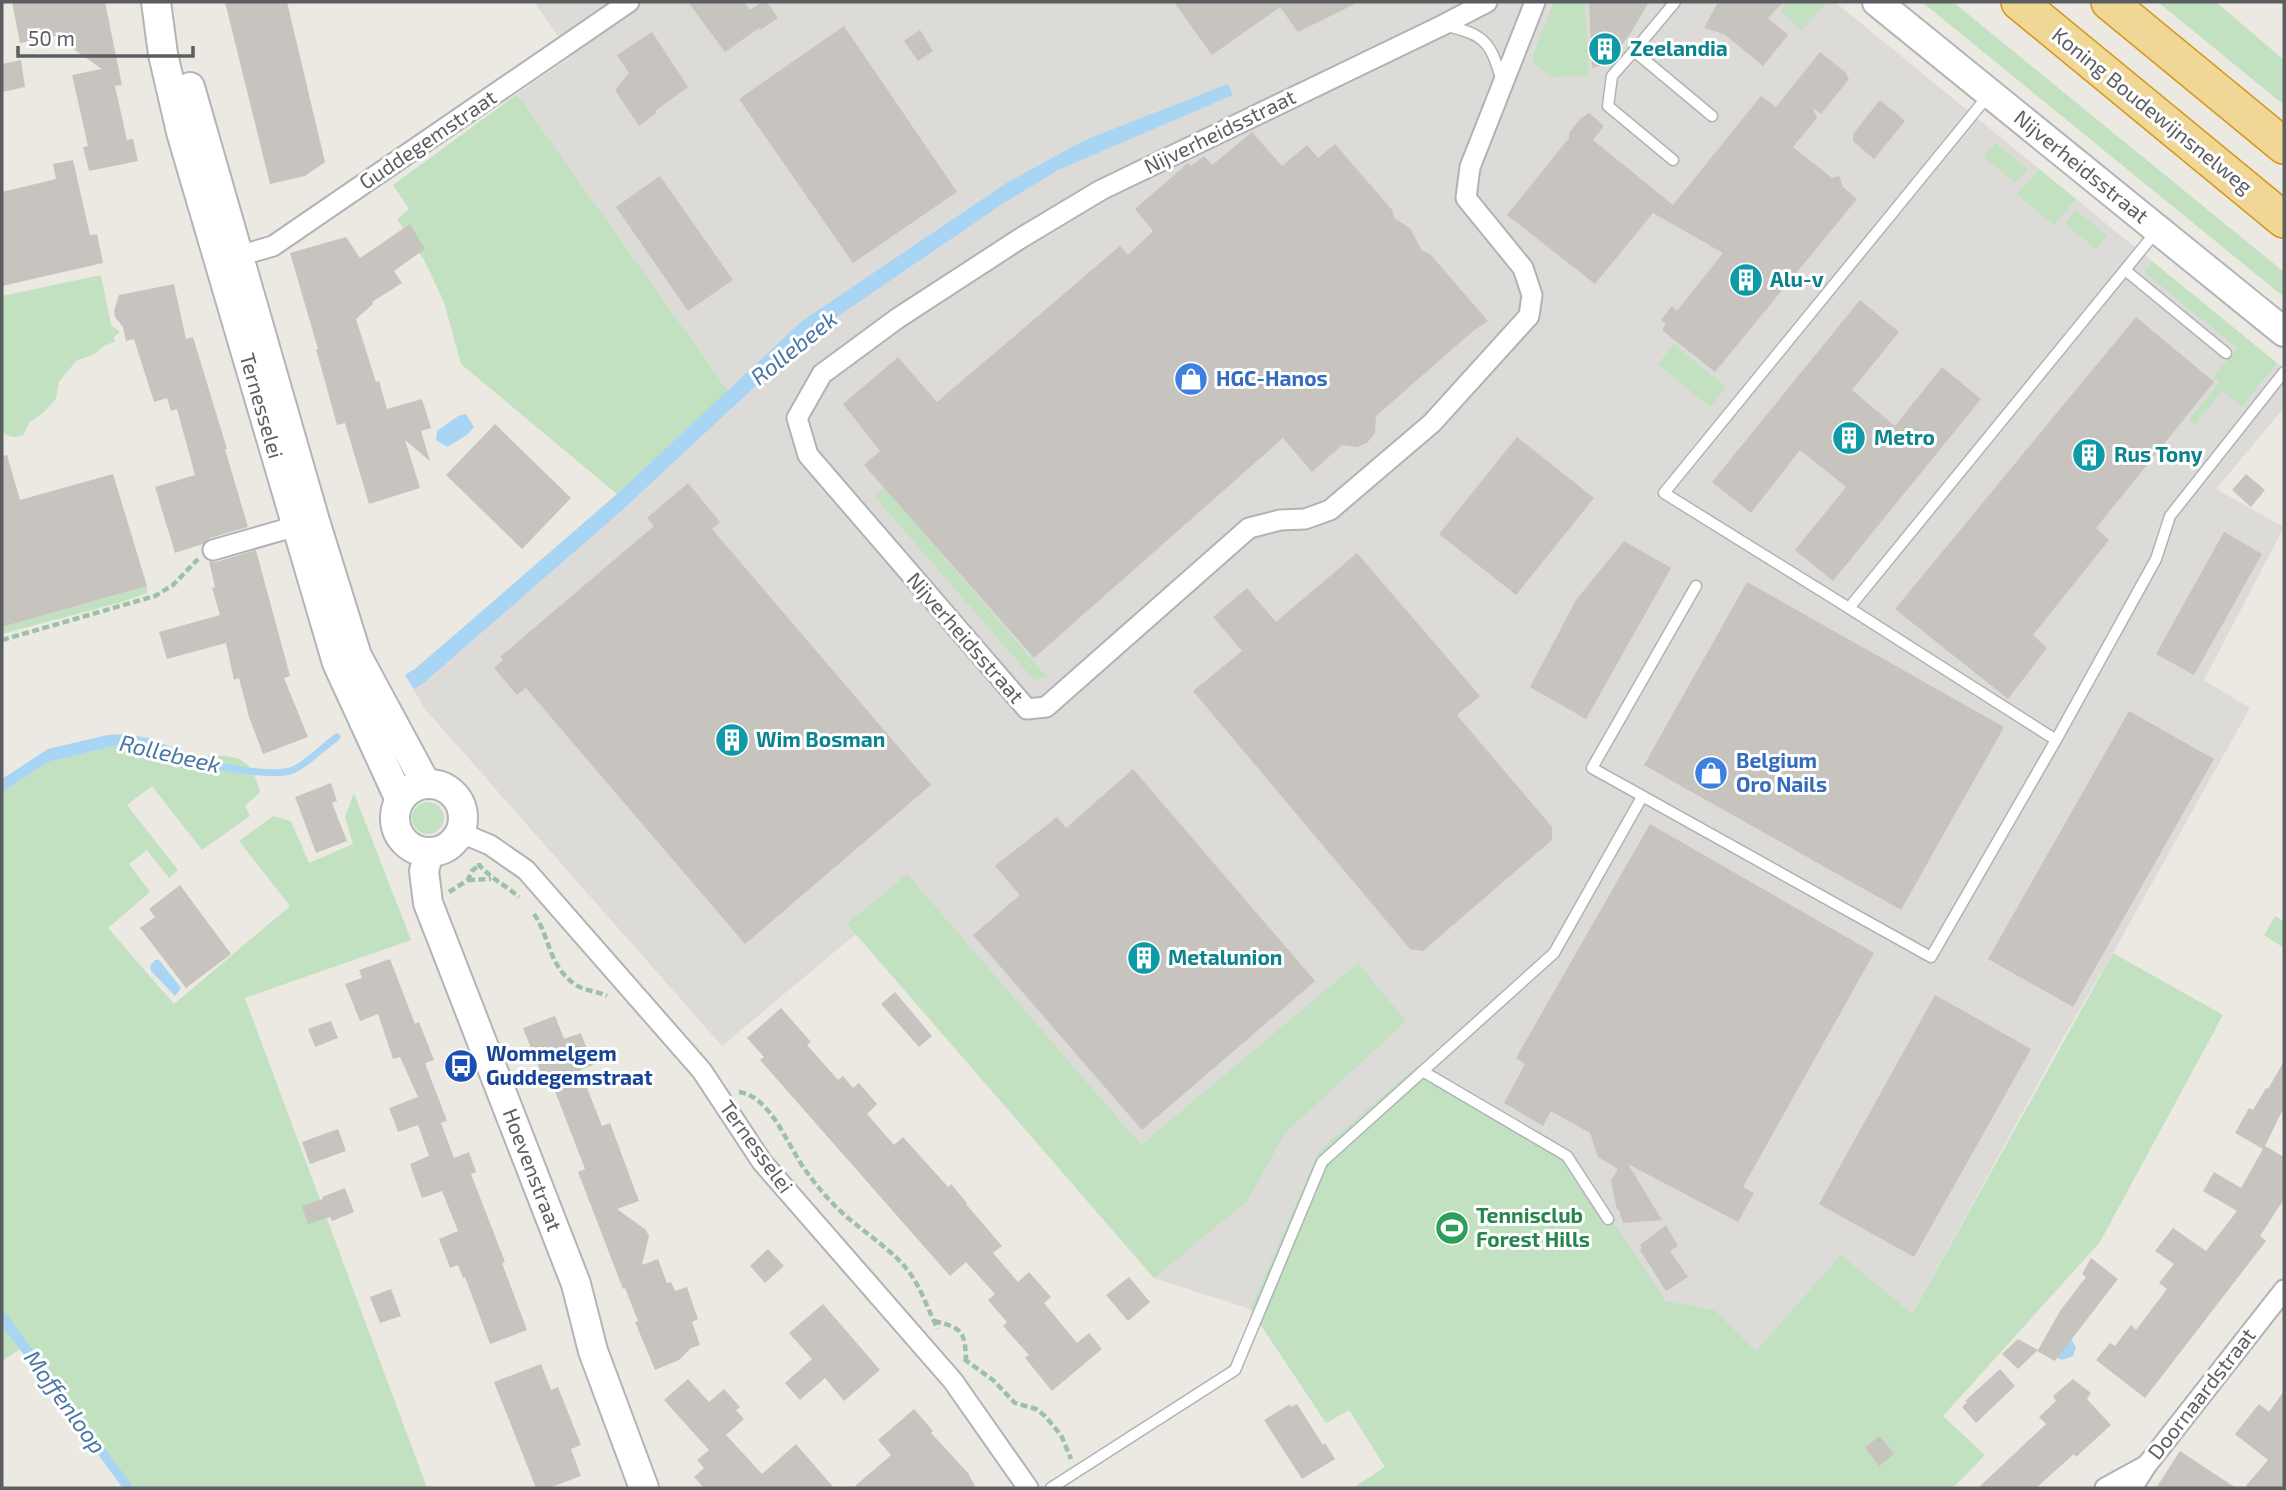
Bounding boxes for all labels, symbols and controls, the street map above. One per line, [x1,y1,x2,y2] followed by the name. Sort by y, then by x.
[18,14,192,58] scale bar
[2047,21,2258,199] street label: Koning Boudewijnsnelweg
[28,25,75,50] text: 50 m
[1586,30,1624,68] building icon: Zeelandia
[1630,35,1728,60] place label: Zeelandia
[1139,83,1300,179] street label: Nijverheidsstraat
[354,84,500,194] street label: Guddegemstraat
[2009,104,2154,228] street label: Nijverheidsstraat
[1727,261,1765,299] building icon: Alu-v
[1770,266,1824,291] place label: Alu-v
[745,304,842,390] water label: Rollebeek
[235,350,289,461] street label: Ternesselei
[1172,360,1210,398] shop icon: HGC-Hanos
[1216,365,1328,390] place label: HGC-Hanos
[1830,419,1868,457] building icon: Metro
[1874,424,1935,449] place label: Metro
[2070,436,2108,474] building icon: Rus Tony
[2114,441,2203,467] place label: Rus Tony
[902,566,1030,708] street label: Nijverheidsstraat
[713,721,751,759] building icon: Wim Bosman
[756,726,885,751] place label: Wim Bosman
[117,728,223,778] water label: Rollebeek
[1736,747,1827,796] place label: Belgium Oro Nails
[1692,754,1730,792] shop icon: Belgium Oro Nails
[1125,939,1163,977] building icon: Metalunion
[1168,944,1282,969] place label: Metalunion
[486,1040,653,1089] place label: Wommelgem Guddegemstraat
[442,1047,480,1085] bus stop icon: Wommelgem Guddegemstraat
[715,1095,799,1197] street label: Ternesselei
[498,1104,568,1235] street label: Hoevenstraat
[1476,1202,1590,1251] place label: Tennisclub Forest Hills
[1433,1209,1471,1247] sports icon: Tennisclub Forest Hills
[2142,1322,2260,1464] street label: Doornaardstraat
[19,1344,113,1459] water label: Moffenloop

